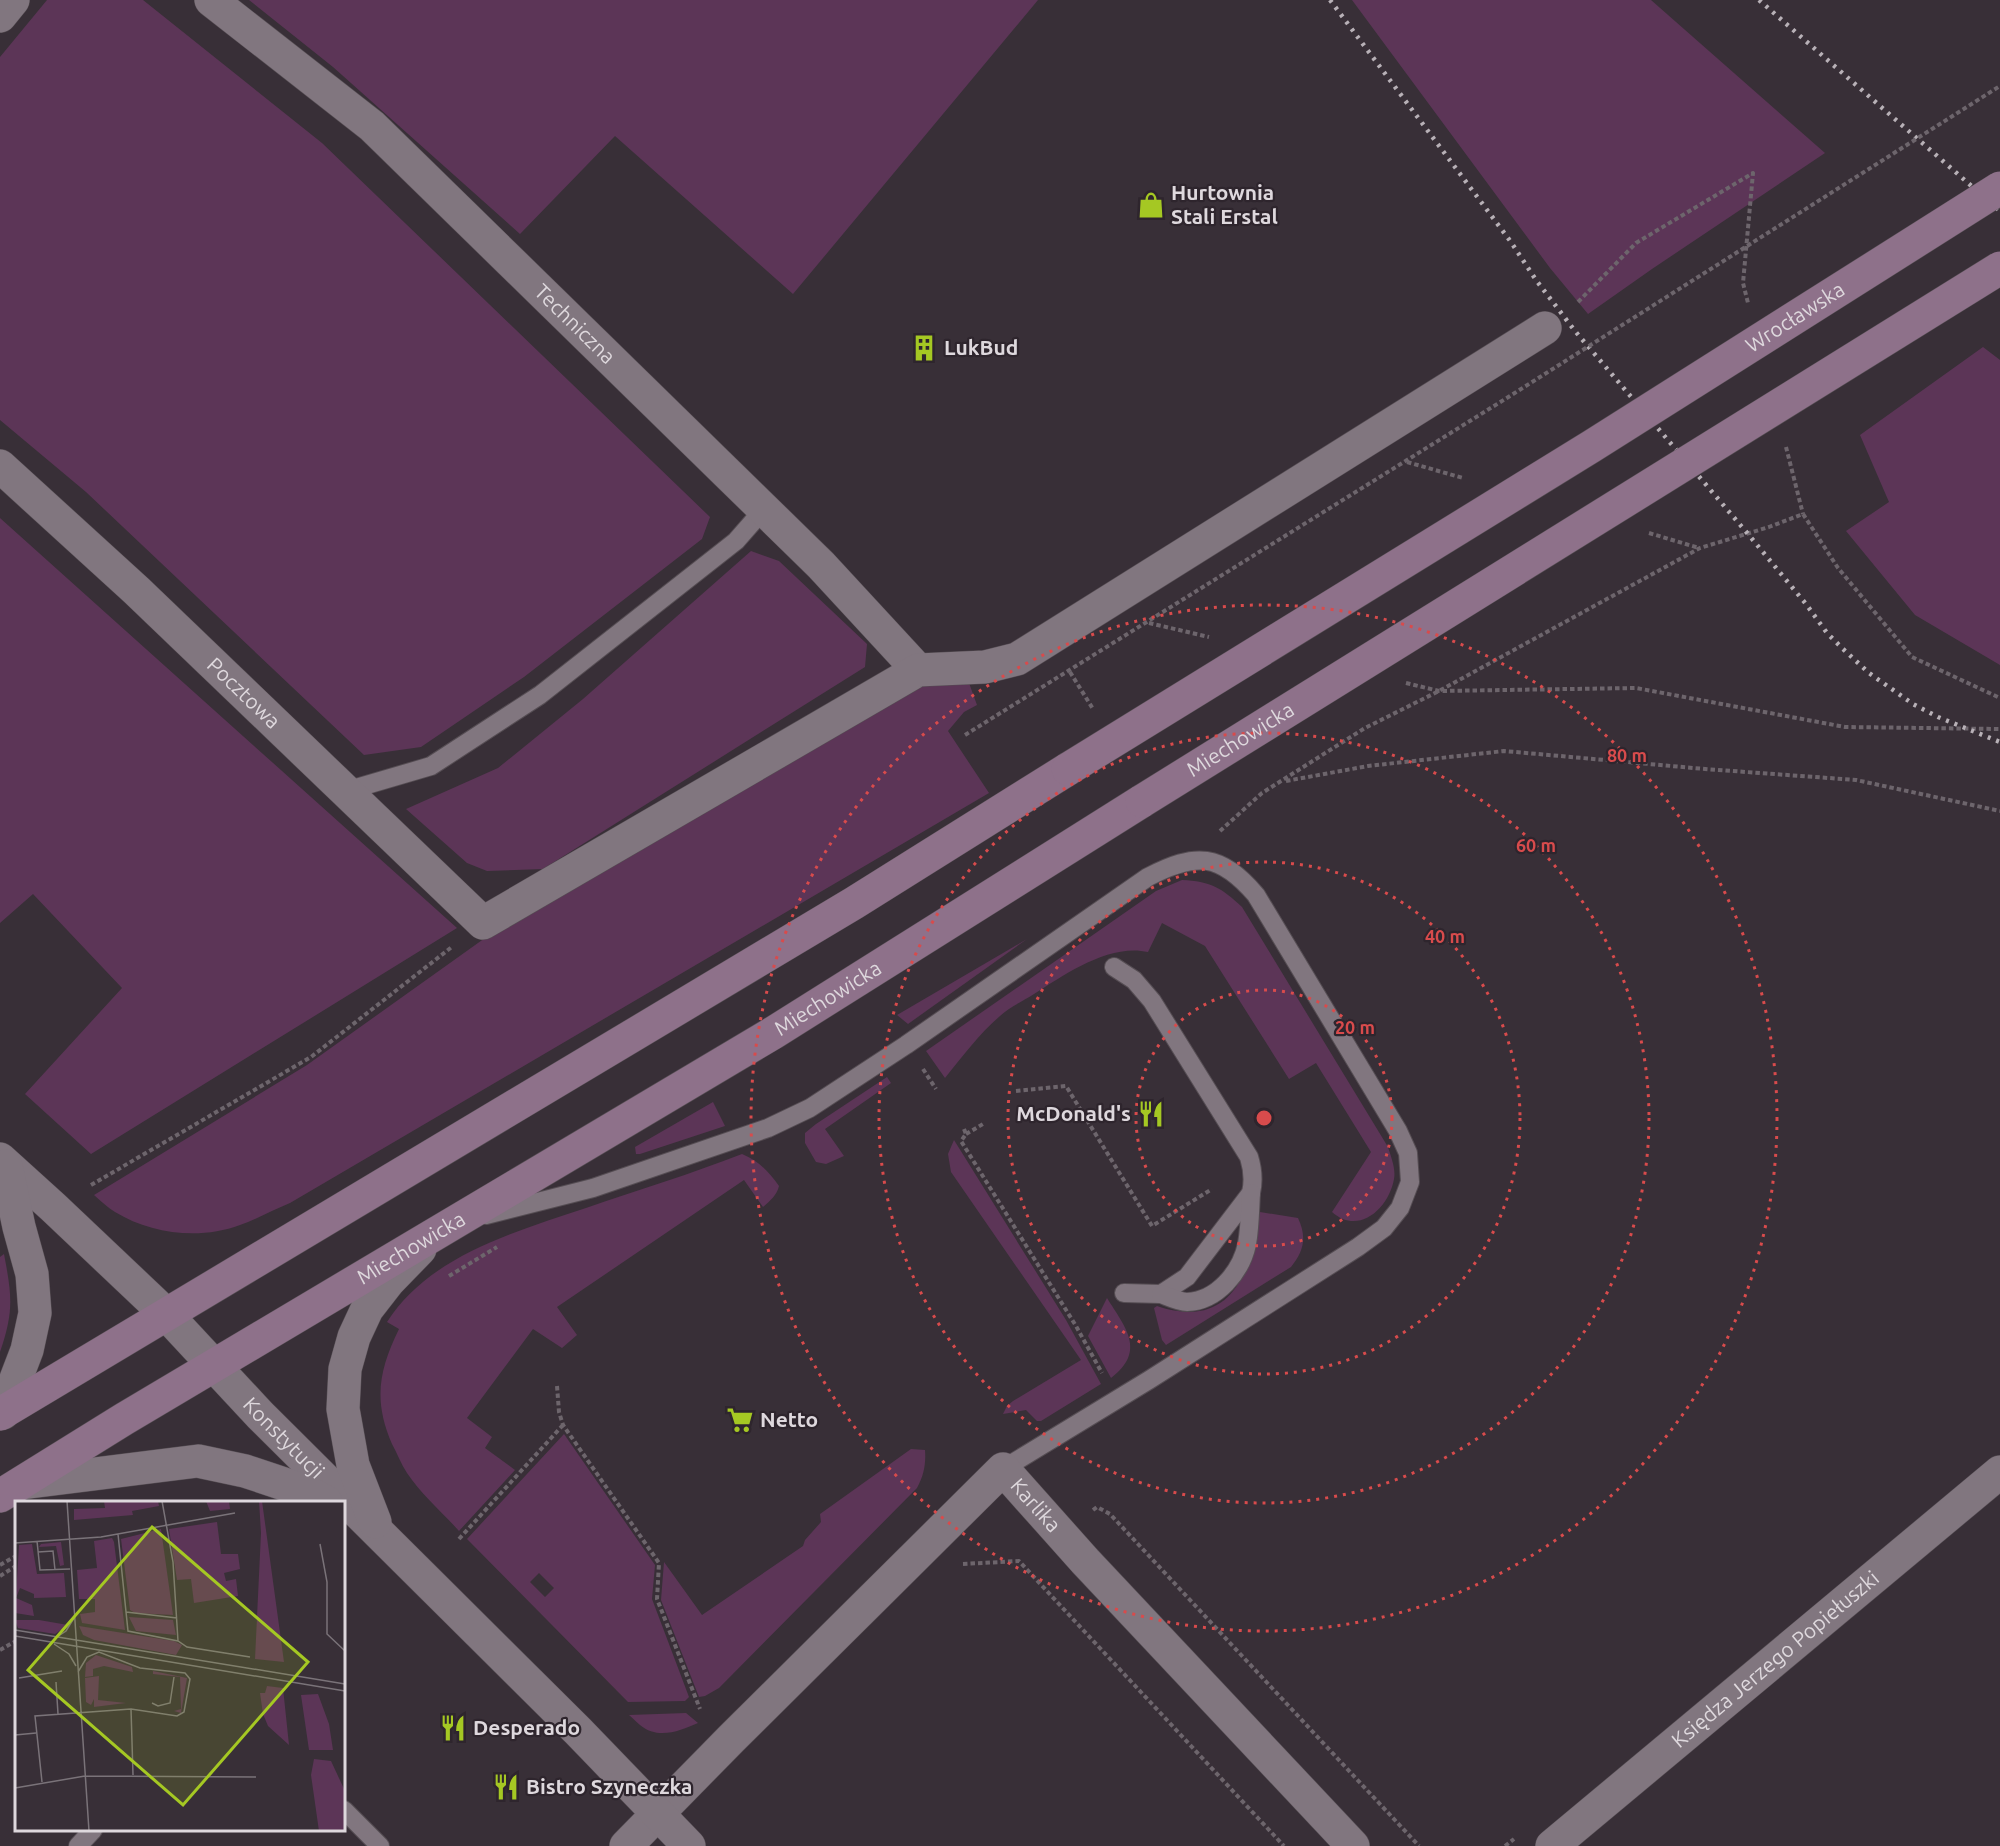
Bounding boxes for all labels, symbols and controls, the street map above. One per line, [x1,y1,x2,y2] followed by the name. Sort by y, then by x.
[1171,180,1278,228] place label: Hurtownia Stali Erstal
[1136,190,1166,220] shop icon: Hurtownia Stali Erstal
[1741,276,1849,357] street label: Wrocławska
[530,279,621,368] street label: Techniczna
[909,333,939,363] building icon: LukBud
[944,335,1018,359] place label: LukBud
[203,652,286,733] street label: Pocztowa
[1182,697,1298,781] street label: Miechowicka
[1607,745,1647,765] text: 80 m
[1516,835,1556,855] text: 60 m
[1425,926,1465,946] text: 40 m
[770,955,885,1040] street label: Miechowicka
[1335,1017,1375,1037] text: 20 m
[1136,1099,1166,1129] restaurant icon: McDonald's
[1016,1101,1131,1125] place label: McDonald's
[1254,1108,1274,1128] centre of rings
[352,1206,469,1289] street label: Miechowicka
[239,1392,330,1483] street label: Konstytucji
[725,1405,755,1435] supermarket icon: Netto
[760,1407,818,1431] place label: Netto
[1006,1473,1066,1536] street label: Karlika
[15,1501,345,1831] inset map
[1666,1565,1883,1752] street label: Księdza Jerzego Popiełuszki
[438,1713,468,1743] restaurant icon: Desperado
[473,1715,580,1739] place label: Desperado
[491,1772,521,1802] restaurant icon: Bistro Szyneczka
[526,1774,693,1798] place label: Bistro Szyneczka

